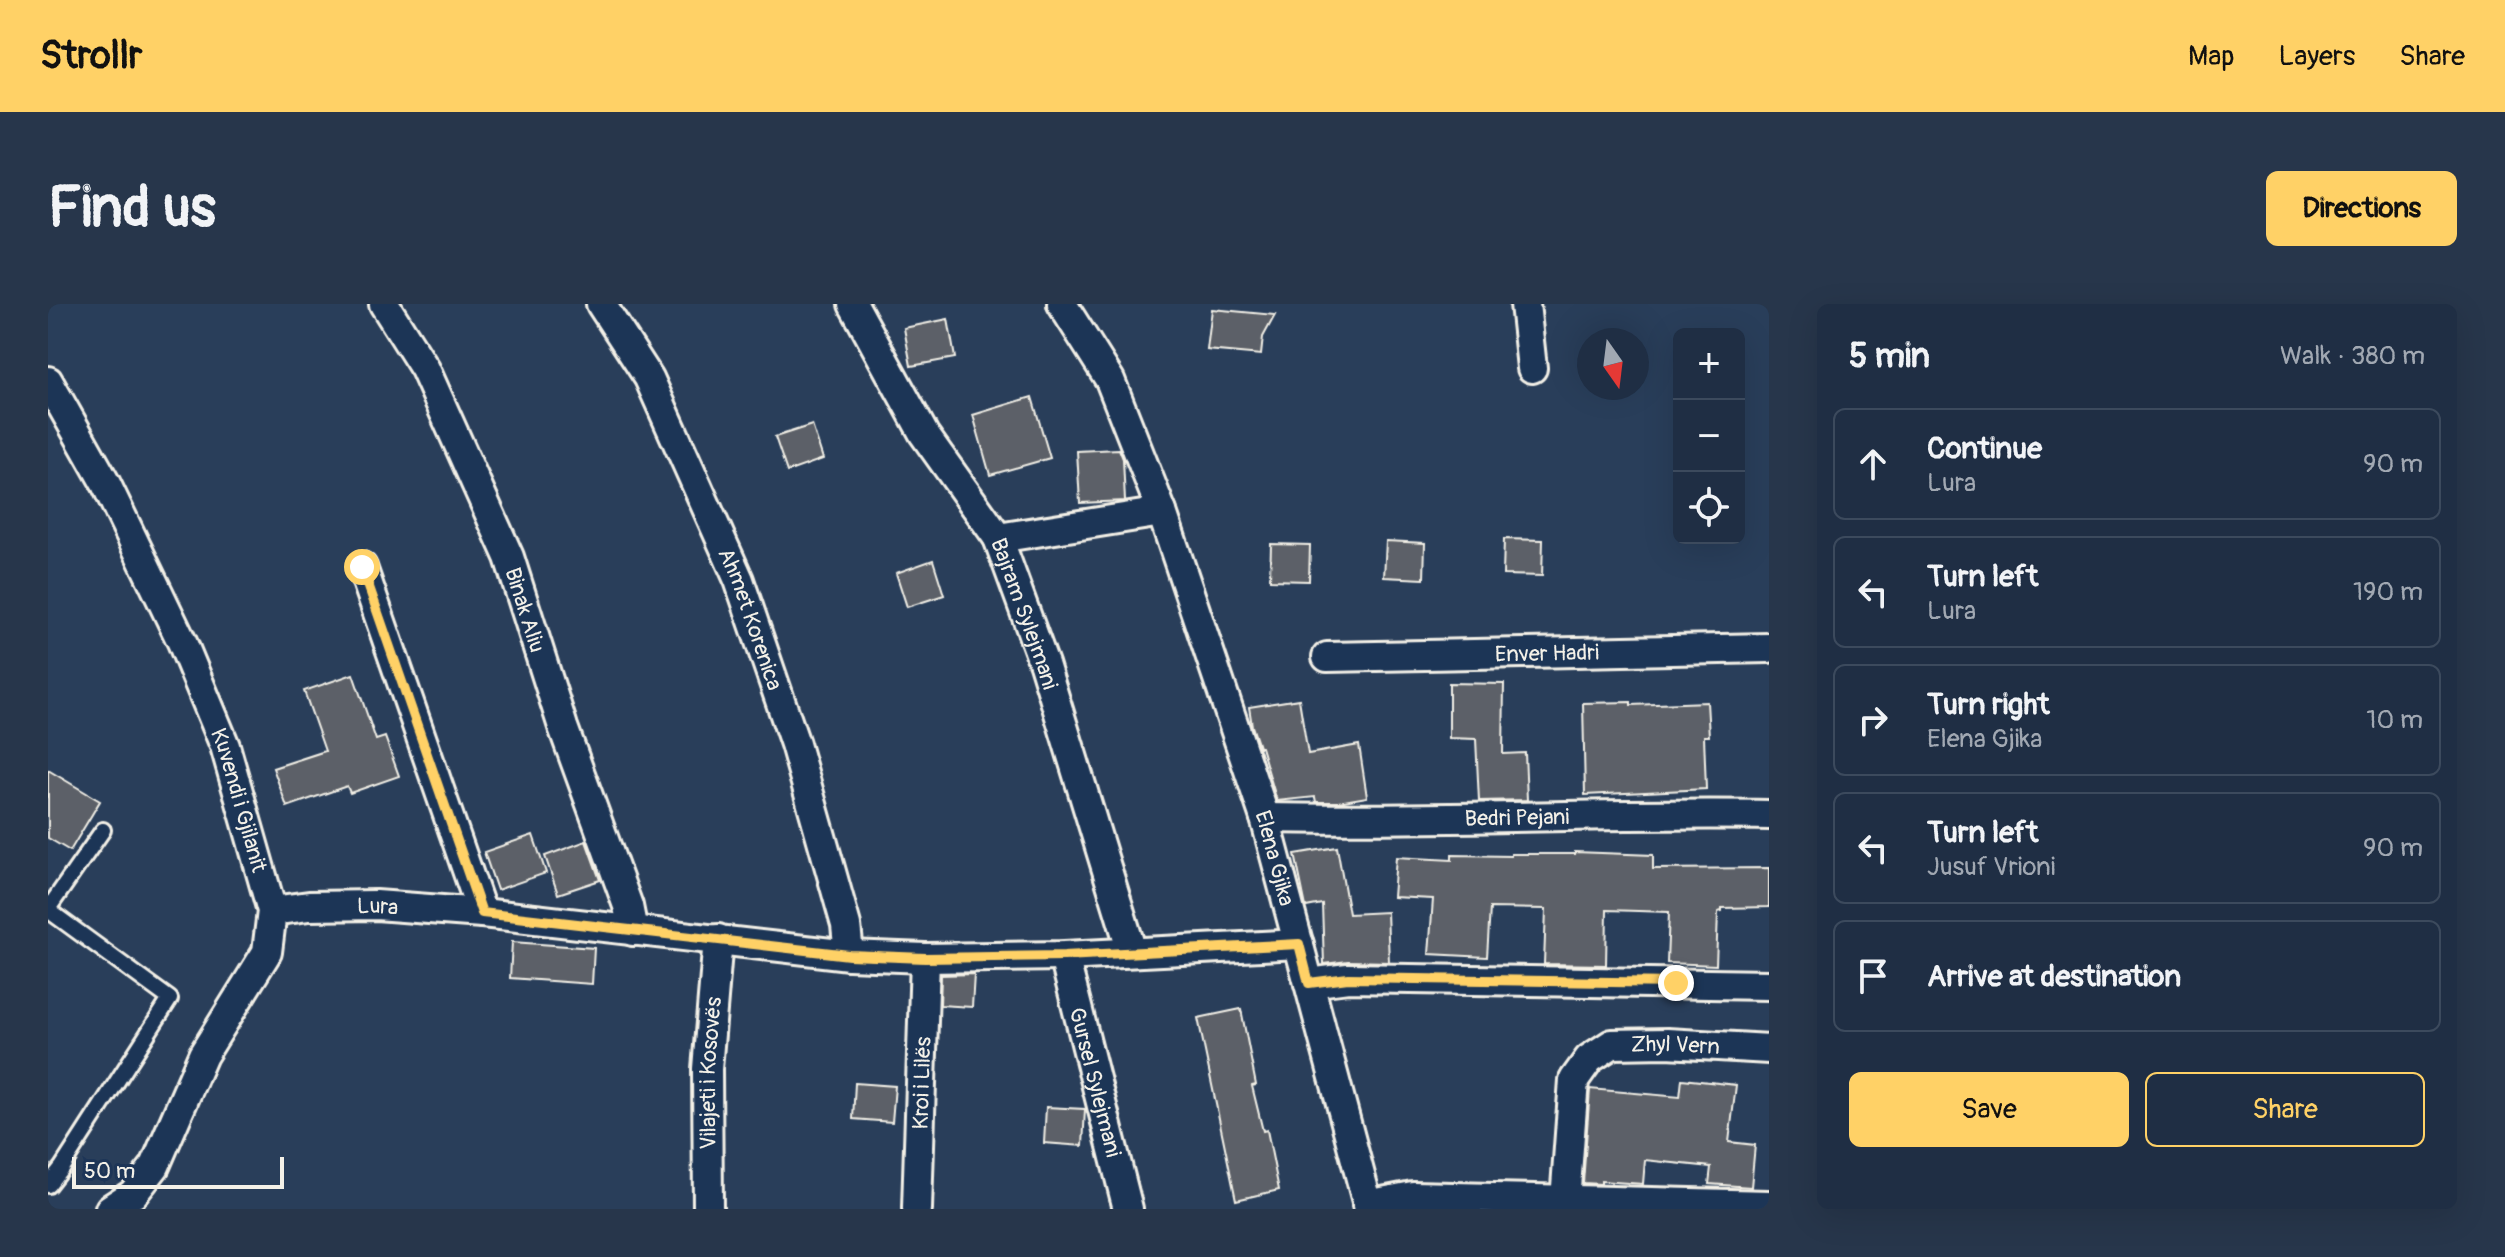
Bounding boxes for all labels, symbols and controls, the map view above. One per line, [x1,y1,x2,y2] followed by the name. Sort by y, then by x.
[40,32,142,80] text: Strollr
[2188,39,2234,74] text: Map
[2278,39,2355,74] text: Layers
[2399,39,2465,74] text: Share
[2266,171,2457,246] button: Directions
[48,174,216,243] text: Find us
[1577,328,1649,400] north arrow
[1673,328,1745,544] map controls
[1673,328,1745,400] button: +
[1849,335,1930,378] text: 5 min
[2280,340,2425,372] text: Walk · 380 m
[1673,400,1745,472] button: −
[1927,430,2042,467] text: Continue
[1851,442,1895,486] icon: ahead
[2363,448,2423,480] text: 90 m
[1927,467,1976,499] text: Lura
[1673,472,1745,544] button: locate
[984,534,1064,693] street label: Bajram Sylejmani
[711,544,789,694] street label: Ahmet Korenica
[344,549,380,585] route start
[1927,558,2038,595] text: Turn left
[498,564,551,656] street label: Binak Aliu
[1851,570,1895,614] icon: left
[2353,576,2423,608] text: 190 m
[1927,595,1976,627] text: Lura
[1495,638,1599,669] street label: Enver Hadri
[1927,686,2050,723] text: Turn right
[1851,698,1895,742] icon: right
[2366,704,2423,736] text: 10 m
[1927,723,2042,755] text: Elena Gjika
[204,724,273,876] street label: Kuvendi i Gjilanit
[1464,803,1570,833] street label: Bedri Pejani
[1248,807,1301,909] street label: Elena Gjika
[1927,814,2038,851] text: Turn left
[1851,826,1895,870] icon: left
[2363,832,2423,864] text: 90 m
[1927,851,2055,883] text: Jusuf Vrioni
[357,892,399,922] street label: Lura
[1851,954,1895,998] icon: arrive
[1927,958,2181,995] text: Arrive at destination
[1658,965,1694,1001] route end
[694,995,728,1150] street label: Vilajeti i Kosovës
[1063,1005,1127,1160] street label: Gursel Sylejmani
[1631,1030,1721,1061] street label: Zhyl Vern
[907,1036,937,1130] street label: Kroi i Lilës
[1849,1072,2129,1147] button: Save
[2145,1072,2425,1147] button: Share
[72,1153,284,1189] scale bar
[84,1157,135,1185] text: 50 m

